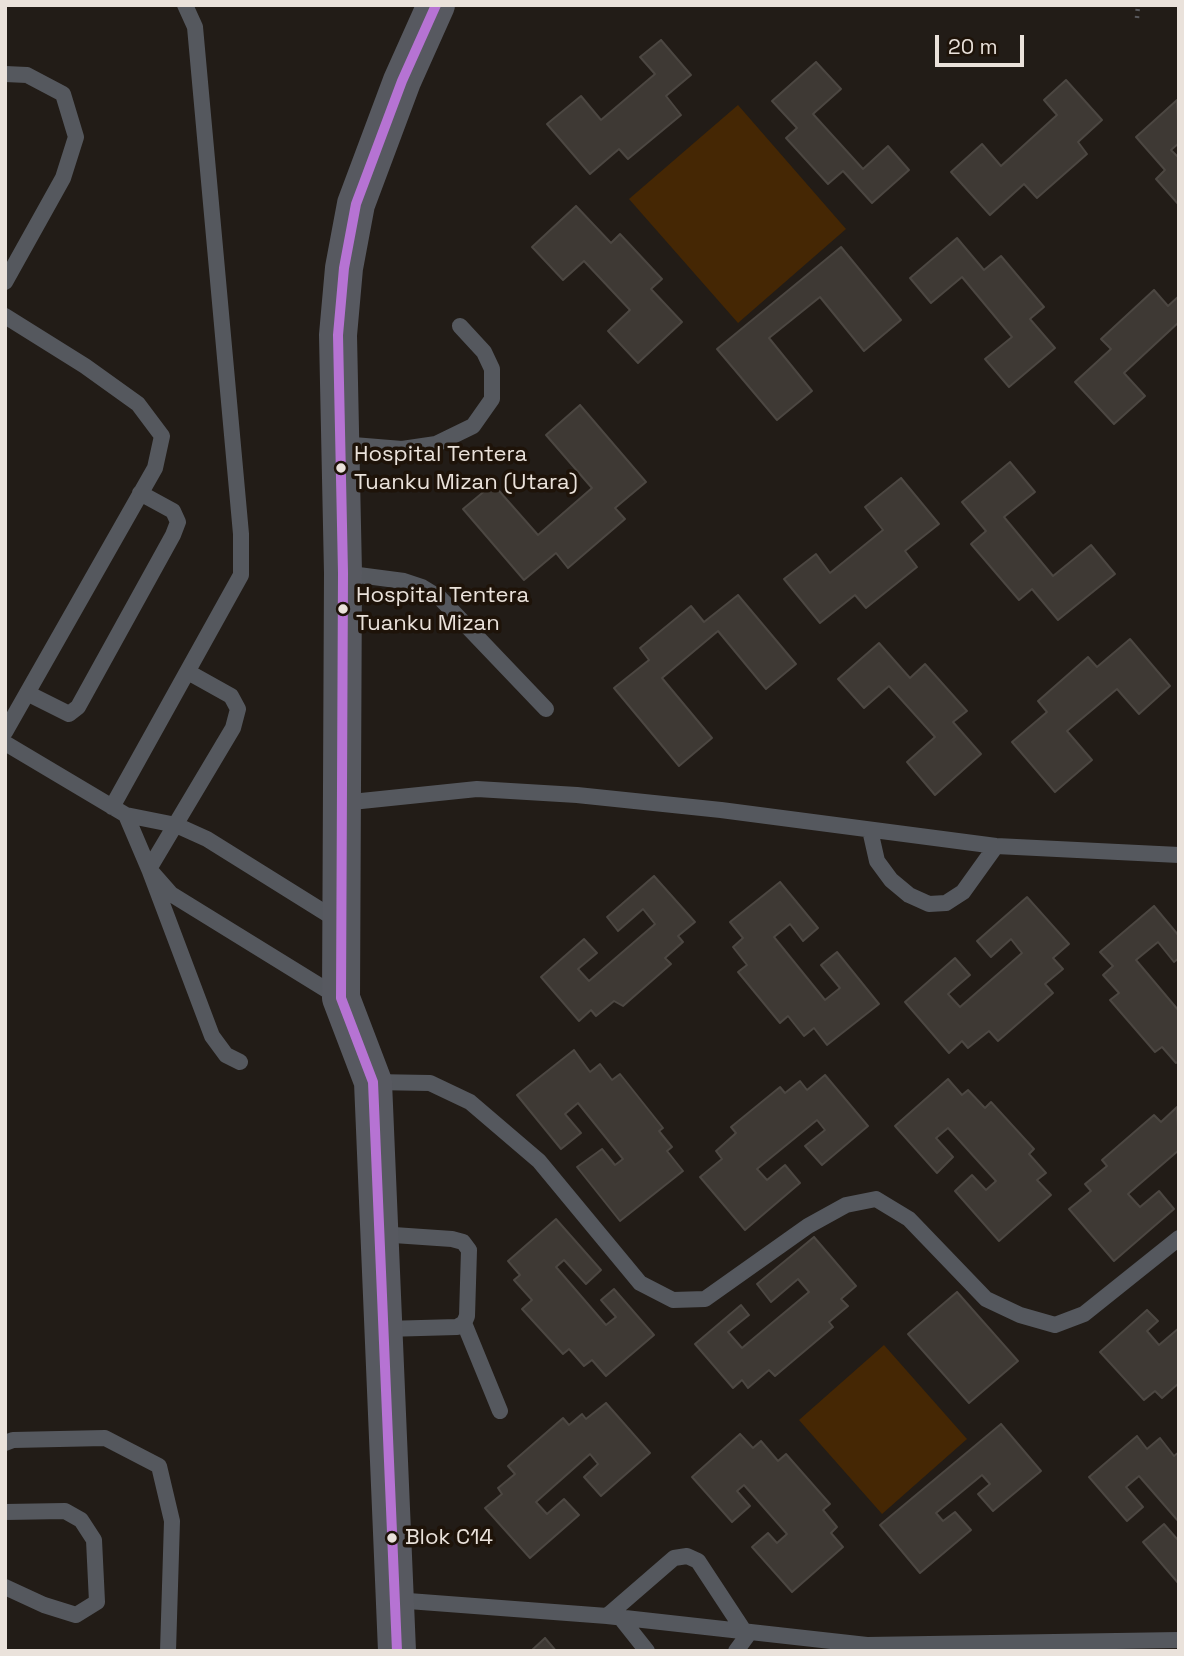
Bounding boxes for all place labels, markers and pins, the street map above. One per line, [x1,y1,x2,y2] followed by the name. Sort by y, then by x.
[354,442,578,494] place label: Hospital Tentera Tuanku Mizan (Utara)
[334,461,348,475] marker: Hospital Tentera Tuanku Mizan (Utara)
[356,583,529,634] place label: Hospital Tentera Tuanku Mizan
[336,602,350,616] marker: Hospital Tentera Tuanku Mizan
[405,1525,493,1551] place label: Blok C14
[385,1531,399,1545] marker: Blok C14

